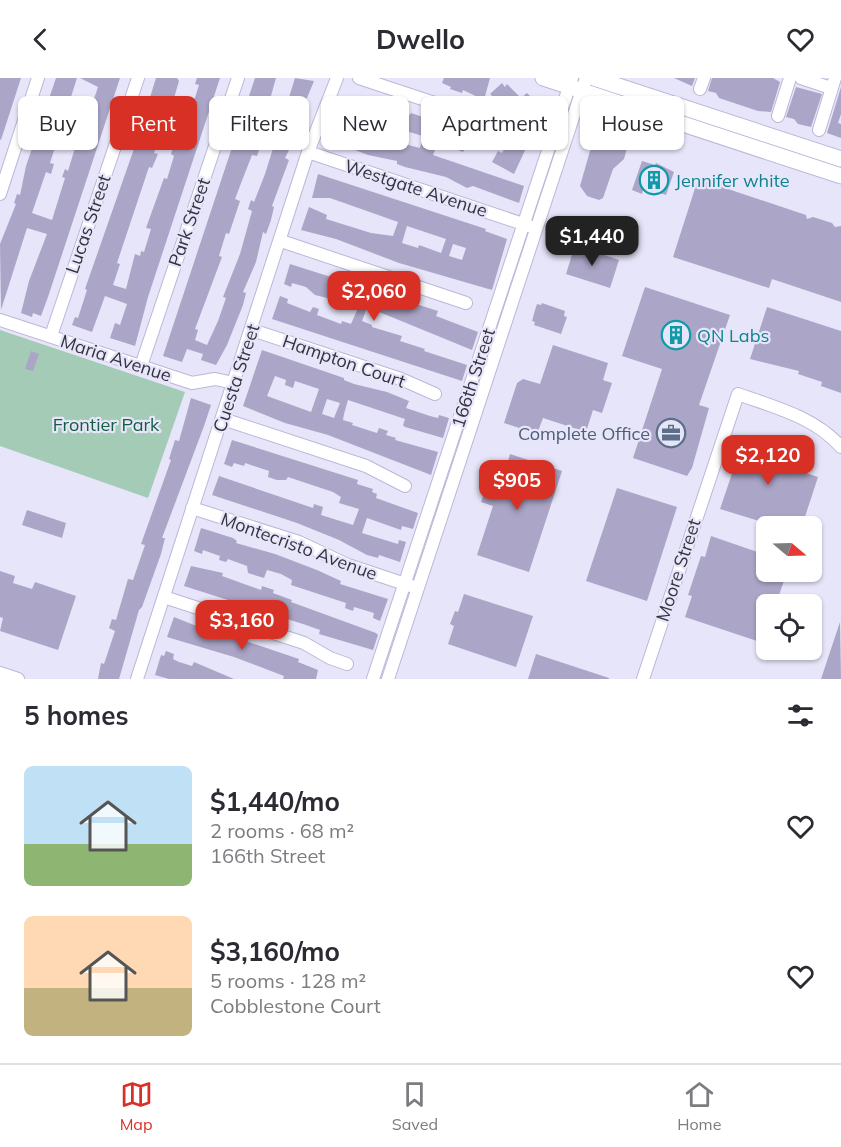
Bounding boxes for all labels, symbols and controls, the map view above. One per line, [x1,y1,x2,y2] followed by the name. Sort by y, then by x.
[376,22,465,56] text: Dwello
[24,23,57,56] icon: back
[784,23,817,56] icon: heart
[18,96,98,150] chip: Buy
[110,96,197,150] chip: Rent
[209,96,309,150] chip: Filters
[321,96,409,150] chip: New
[421,96,568,150] chip: Apartment
[580,96,684,150] chip: House
[342,154,490,222] street label: Westgate Avenue
[638,164,670,196] building icon: Jennifer white
[675,169,789,192] place label: Jennifer white
[60,172,116,276] street label: Lucas Street
[163,175,215,269] street label: Park Street
[543,216,641,267] pin: $1,440
[560,223,624,248] text: $1,440
[325,271,423,322] pin: $2,060
[342,278,406,303] text: $2,060
[660,319,692,351] building icon: QN Labs
[208,321,264,435] street label: Cuesta Street
[697,324,769,347] place label: QN Labs
[446,325,500,431] street label: 166th Street
[58,329,174,387] street label: Maria Avenue
[280,329,408,393] street label: Hampton Court
[53,413,160,436] park label: Frontier Park
[655,417,687,449] office icon: Complete Office
[518,422,650,445] place label: Complete Office
[719,435,817,486] pin: $2,120
[736,442,800,467] text: $2,120
[481,460,553,511] pin: $905
[493,467,541,492] text: $905
[218,507,380,585] street label: Montecristo Avenue
[651,516,705,624] street label: Moore Street
[756,516,822,582] north arrow
[756,516,822,660] map controls
[756,594,822,660] button: locate
[193,600,291,651] pin: $3,160
[210,607,274,632] text: $3,160
[24,699,128,732] text: 5 homes
[784,699,817,732] icon: filters
[210,785,340,818] text: $1,440/mo
[72,790,144,862] icon: home
[784,810,817,843] icon: heart
[210,818,354,843] text: 2 rooms · 68 m²
[210,843,325,868] text: 166th Street
[210,935,340,968] text: $3,160/mo
[72,940,144,1012] icon: home
[784,960,817,993] icon: heart
[210,968,366,993] text: 5 rooms · 128 m²
[210,993,381,1018] text: Cobblestone Court
[120,1078,153,1134] tab: Map
[392,1078,438,1134] tab: Saved
[677,1078,721,1134] tab: Home

